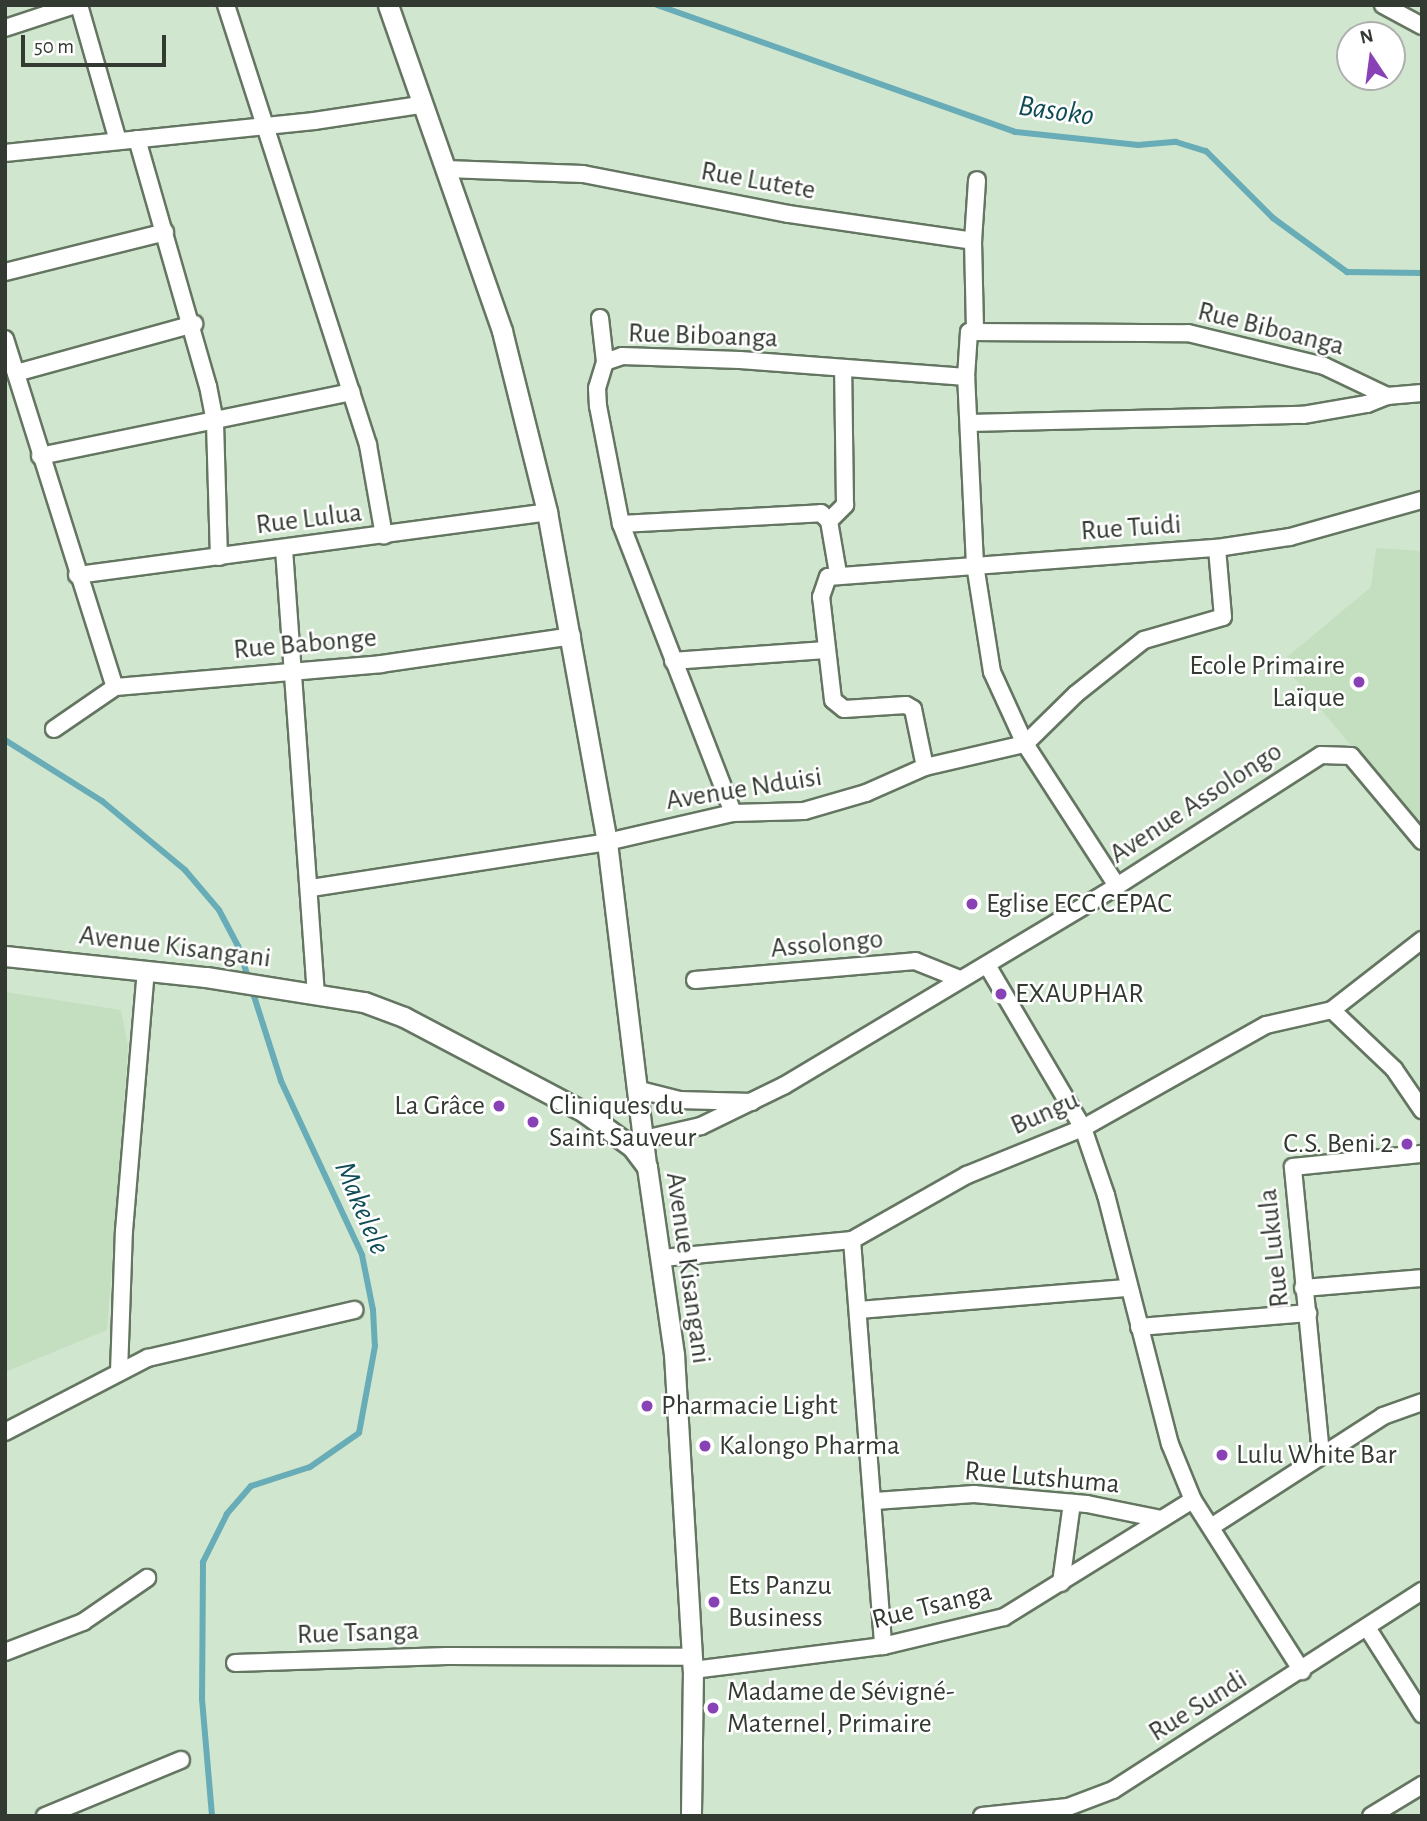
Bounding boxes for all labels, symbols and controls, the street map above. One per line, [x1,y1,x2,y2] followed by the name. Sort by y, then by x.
[24,21,170,65] scale bar
[1336,21,1406,91] north arrow
[1358,26,1375,48] text: N
[34,36,74,57] text: 50 m
[1016,88,1096,134] water label: Basoko
[698,154,818,208] street label: Rue Lutete
[1194,295,1348,363] street label: Rue Biboanga
[627,317,779,355] street label: Rue Biboanga
[254,496,364,542] street label: Rue Lulua
[1080,508,1182,548] street label: Rue Tuidi
[232,621,378,667] street label: Rue Babonge
[1189,649,1345,715] place label: Ecole Primaire Laïque
[1351,674,1367,690] marker: Ecole Primaire Laïque
[1103,735,1289,871] street label: Avenue Assolongo
[664,760,824,818] street label: Avenue Nduisi
[986,887,1172,921] place label: Eglise ECC CEPAC
[964,896,980,912] marker: Eglise ECC CEPAC
[77,919,273,975] street label: Avenue Kisangani
[769,922,885,966] street label: Assolongo
[1015,977,1144,1011] place label: EXAUPHAR
[993,986,1009,1002] marker: EXAUPHAR
[1006,1083,1084,1143] street label: Bungu
[394,1089,485,1123] place label: La Grâce
[549,1089,696,1155] place label: Cliniques du Saint Sauveur
[491,1098,507,1114] marker: La Grâce
[523,1112,543,1132] marker: Cliniques du Saint Sauveur
[1283,1127,1393,1161] place label: C.S. Beni 2
[1399,1136,1415,1152] marker: C.S. Beni 2
[326,1156,398,1260] water label: Makelele
[658,1170,718,1366] street label: Avenue Kisangani
[1251,1187,1297,1309] street label: Rue Lukula
[661,1389,838,1423] place label: Pharmacie Light
[639,1398,655,1414] marker: Pharmacie Light
[719,1429,900,1463] place label: Kalongo Pharma
[697,1438,713,1454] marker: Kalongo Pharma
[1236,1438,1397,1472] place label: Lulu White Bar
[1214,1447,1230,1463] marker: Lulu White Bar
[963,1454,1121,1502] street label: Rue Lutshuma
[728,1569,832,1635] place label: Ets Panzu Business
[869,1575,995,1637] street label: Rue Tsanga
[706,1594,722,1610] marker: Ets Panzu Business
[296,1614,420,1652] street label: Rue Tsanga
[1143,1663,1253,1749] street label: Rue Sundi
[727,1675,955,1741] place label: Madame de Sévigné- Maternel, Primaire
[705,1700,721,1716] marker: Madame de Sévigné- Maternel, Primaire

